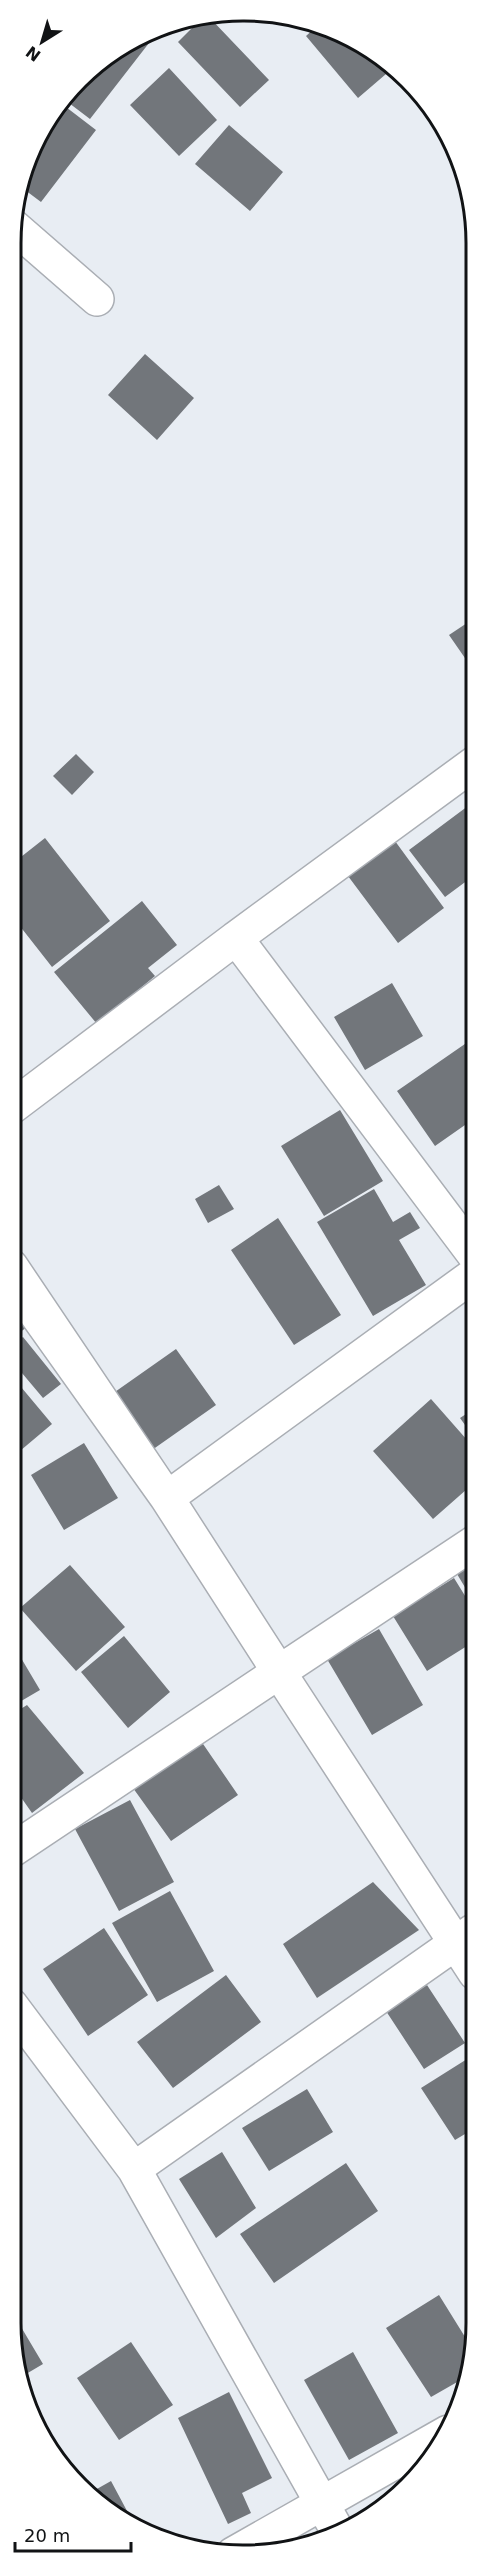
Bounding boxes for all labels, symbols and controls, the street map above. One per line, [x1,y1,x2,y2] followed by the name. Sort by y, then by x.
[12,12,72,72] north arrow
[22,42,44,65] text: N
[15,2515,130,2553] scale bar
[24,2525,70,2546] text: 20 m

